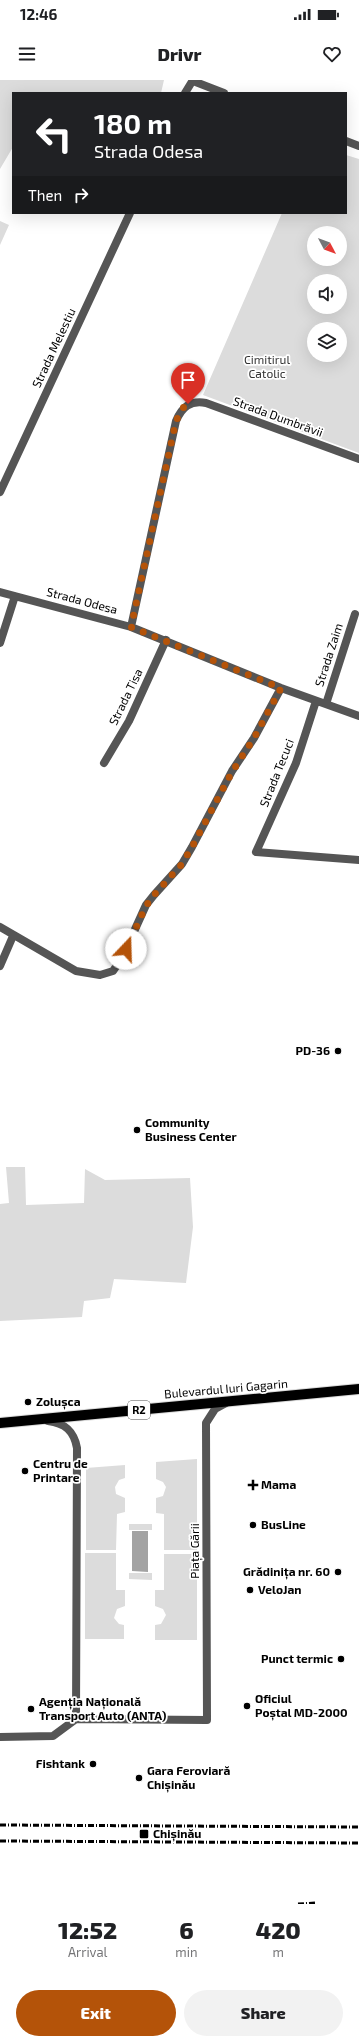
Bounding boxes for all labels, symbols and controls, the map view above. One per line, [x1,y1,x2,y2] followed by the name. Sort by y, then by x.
[20,5,57,23] text: 12:46
[16,43,38,65] icon: menu
[157,43,202,65] text: Drivr
[321,43,343,65] icon: heart
[94,106,172,140] text: 180 m
[28,108,80,160] icon: left
[94,140,203,162] text: Strada Odesa
[70,184,92,206] icon: right
[28,186,62,204] text: Then
[307,226,347,266] north arrow
[307,226,347,362] map controls
[307,274,347,314] button: sound
[29,306,78,390] street label: Strada Melestiu
[307,322,347,362] button: layers
[244,352,290,380] park label: Cimitirul Catolic
[171,363,205,404] pin
[177,369,199,391] icon: arrive
[231,393,325,439] street label: Strada Dumbrăvii
[45,584,119,616] street label: Strada Odesa
[311,621,345,688] street label: Strada Zaim
[105,666,145,727] street label: Strada Tisa
[256,737,296,809] street label: Strada Tecuci
[105,928,147,970] position arrow
[296,1043,330,1057] place label: PD-36
[333,1046,343,1056] marker: PD-36
[145,1115,237,1143] place label: Community Business Center
[132,1125,142,1135] marker: Community Business Center
[164,1376,288,1400] street label: Bulevardul Iuri Gagarin
[36,1394,81,1410] place label: Zolușca
[23,1397,33,1407] marker: Zolușca
[128,1401,150,1419] road number: R2
[33,1456,88,1484] place label: Centru de Printare
[20,1466,30,1476] marker: Centru de Printare
[261,1477,296,1491] place label: Mama
[248,1480,258,1490] marker: Mama
[261,1517,306,1531] place label: BusLine
[248,1520,258,1530] marker: BusLine
[187,1523,203,1579] street label: Piața Gării
[243,1564,330,1580] place label: Grădinița nr. 60
[333,1567,343,1577] marker: Grădinița nr. 60
[258,1582,301,1596] place label: VeloJan
[245,1585,255,1595] marker: VeloJan
[261,1651,333,1665] place label: Punct termic
[336,1654,346,1664] marker: Punct termic
[255,1691,348,1721] place label: Oficiul Poștal MD-2000
[39,1694,166,1722] place label: Agenția Națională Transport Auto (ANTA)
[242,1701,252,1711] marker: Oficiul Poștal MD-2000
[26,1704,36,1714] marker: Agenția Națională Transport Auto (ANTA)
[36,1756,85,1770] place label: Fishtank
[88,1759,98,1769] marker: Fishtank
[147,1763,230,1793] place label: Gara Feroviară Chișinău
[134,1773,144,1783] marker: Gara Feroviară Chișinău
[153,1826,201,1842] place label: Chișinău
[138,1828,150,1840] marker: Chișinău
[58,1915,117,1944] text: 12:52
[179,1915,194,1944] text: 6
[256,1915,301,1944] text: 420
[68,1944,107,1960] text: Arrival
[175,1944,197,1960] text: min
[273,1944,284,1960] text: m
[16,1990,176,2036] button: Exit
[184,1990,343,2036] button: Share

